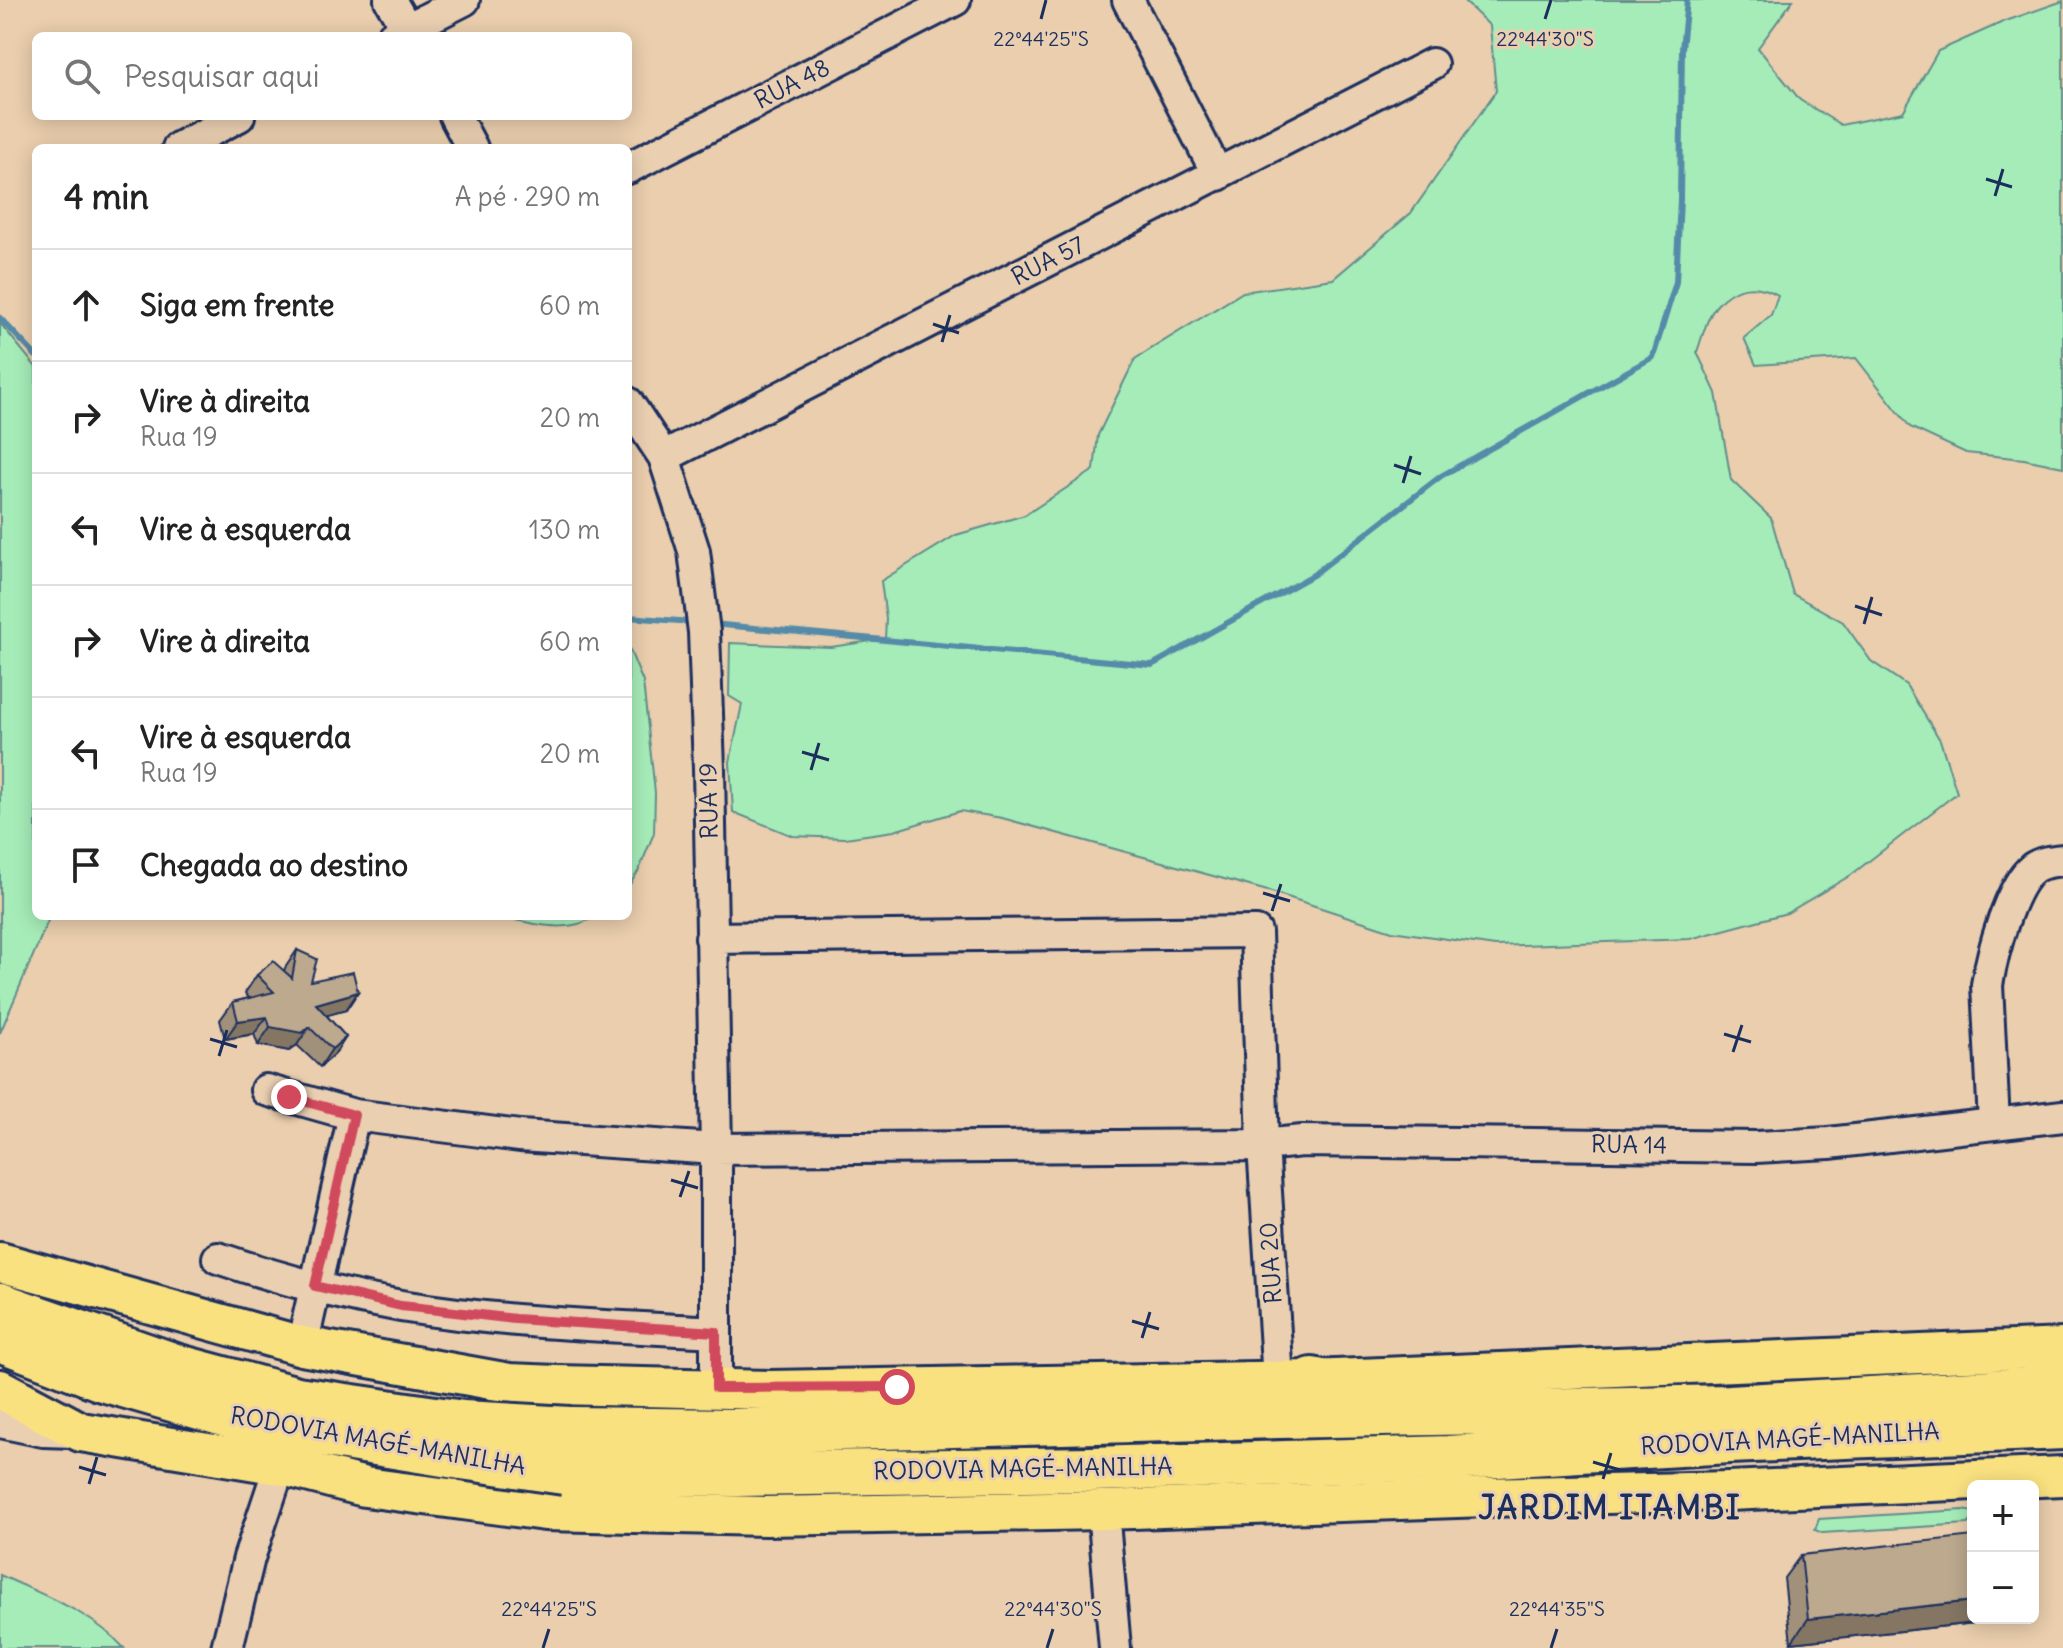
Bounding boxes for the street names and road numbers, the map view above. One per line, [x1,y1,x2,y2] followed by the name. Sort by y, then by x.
[749,51,834,115] street label: RUA 48
[1006,229,1089,291] street label: RUA 57
[692,763,724,839] street label: RUA 19
[1591,1128,1667,1160] street label: RUA 14
[1252,1221,1288,1305] street label: RUA 20
[228,1399,528,1481] street label: RODOVIA MAGÉ-MANILHA
[1640,1415,1940,1461] street label: RODOVIA MAGÉ-MANILHA
[873,1450,1173,1486] street label: RODOVIA MAGÉ-MANILHA

